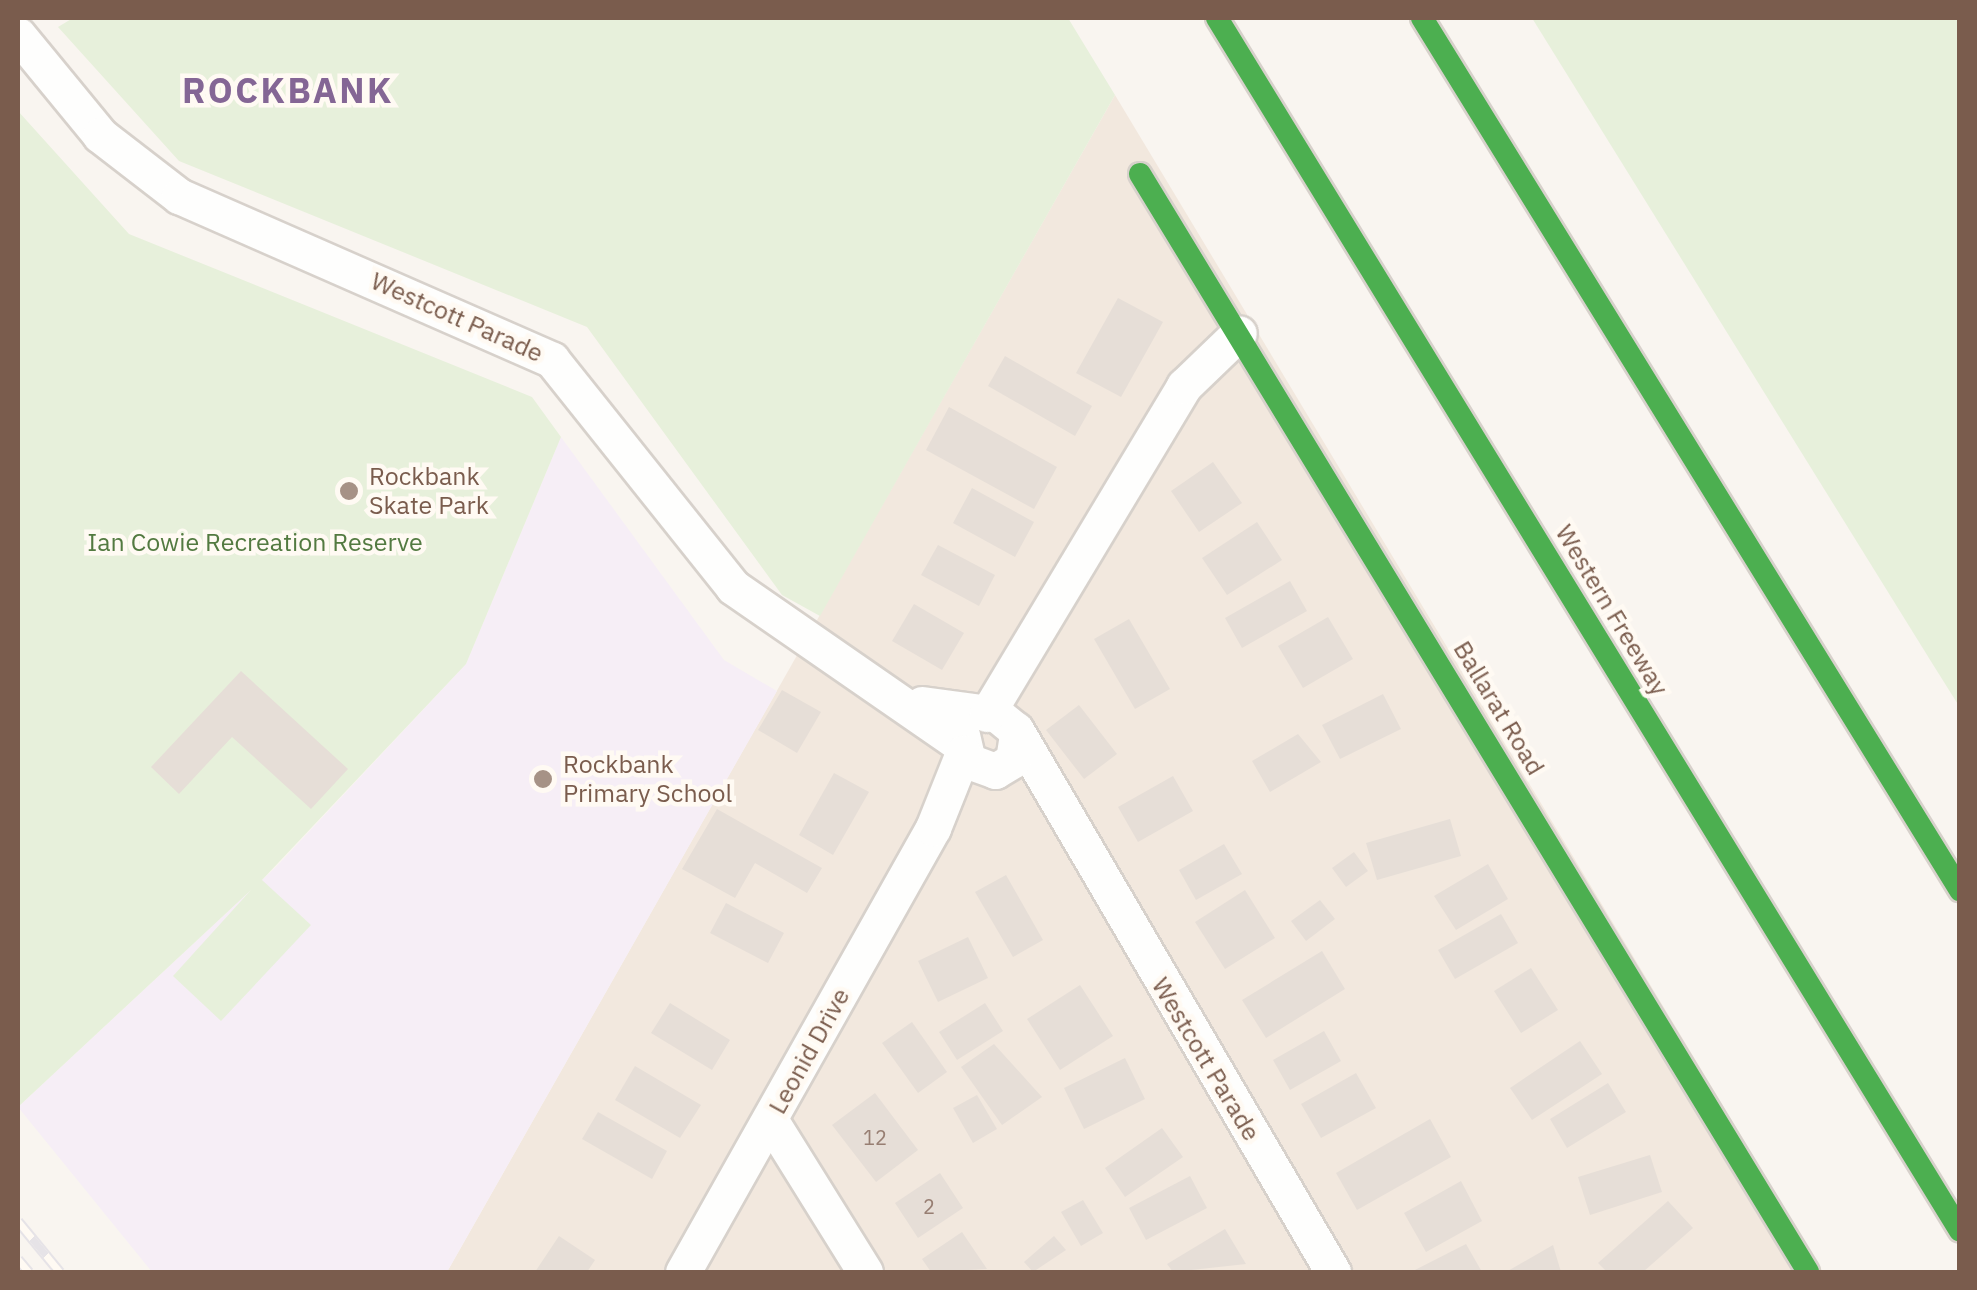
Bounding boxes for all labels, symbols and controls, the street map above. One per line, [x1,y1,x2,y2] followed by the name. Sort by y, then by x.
[182,69,394,111] district label: ROCKBANK
[366,266,548,368] street label: Westcott Parade
[369,462,489,521] place label: Rockbank Skate Park
[338,480,360,502] marker: Rockbank Skate Park
[1549,519,1675,701] street label: Western Freeway
[87,527,423,557] park label: Ian Cowie Recreation Reserve
[1447,636,1551,780] street label: Ballarat Road
[563,750,732,809] place label: Rockbank Primary School
[532,768,554,790] marker: Rockbank Primary School
[1146,972,1266,1146] street label: Westcott Parade
[762,983,856,1119] street label: Leonid Drive
[863,1125,887,1149] house number: 12
[923,1194,935,1218] house number: 2

